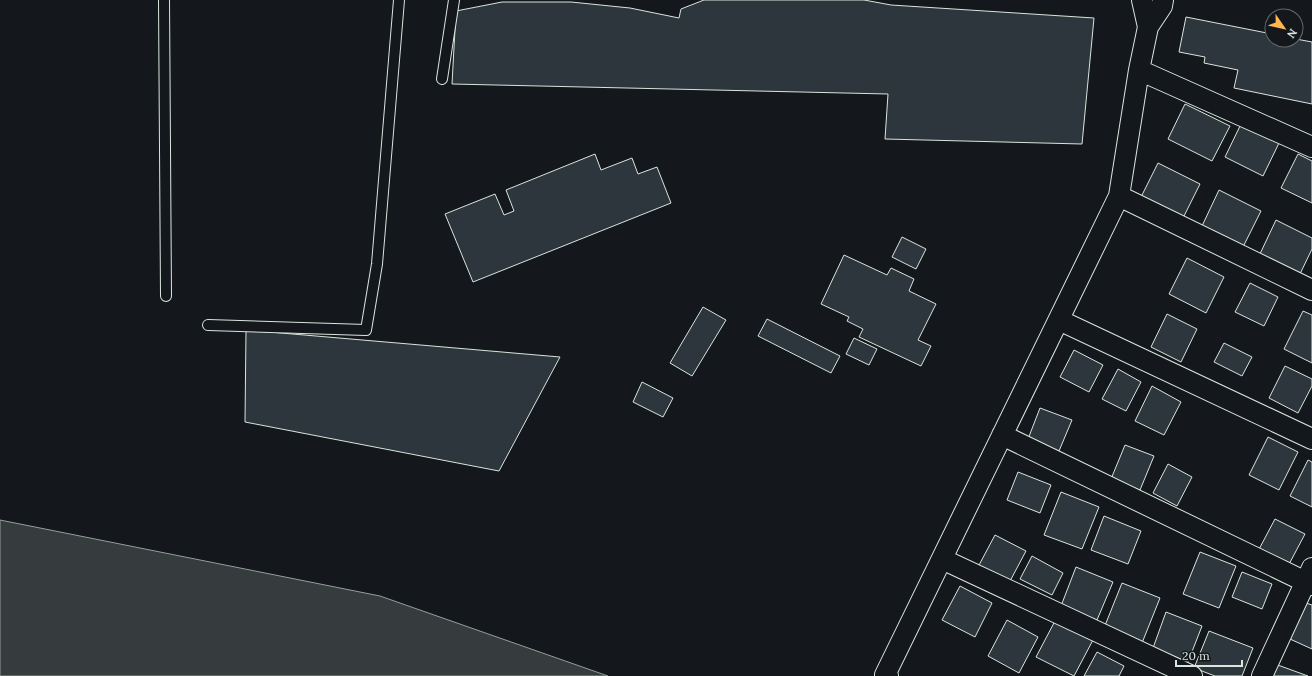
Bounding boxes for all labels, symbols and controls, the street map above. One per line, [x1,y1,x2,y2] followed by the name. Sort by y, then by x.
[1264,8,1304,48] north arrow
[1284,26,1300,41] text: N
[1176,642,1242,668] scale bar
[1182,648,1210,663] text: 20 m

